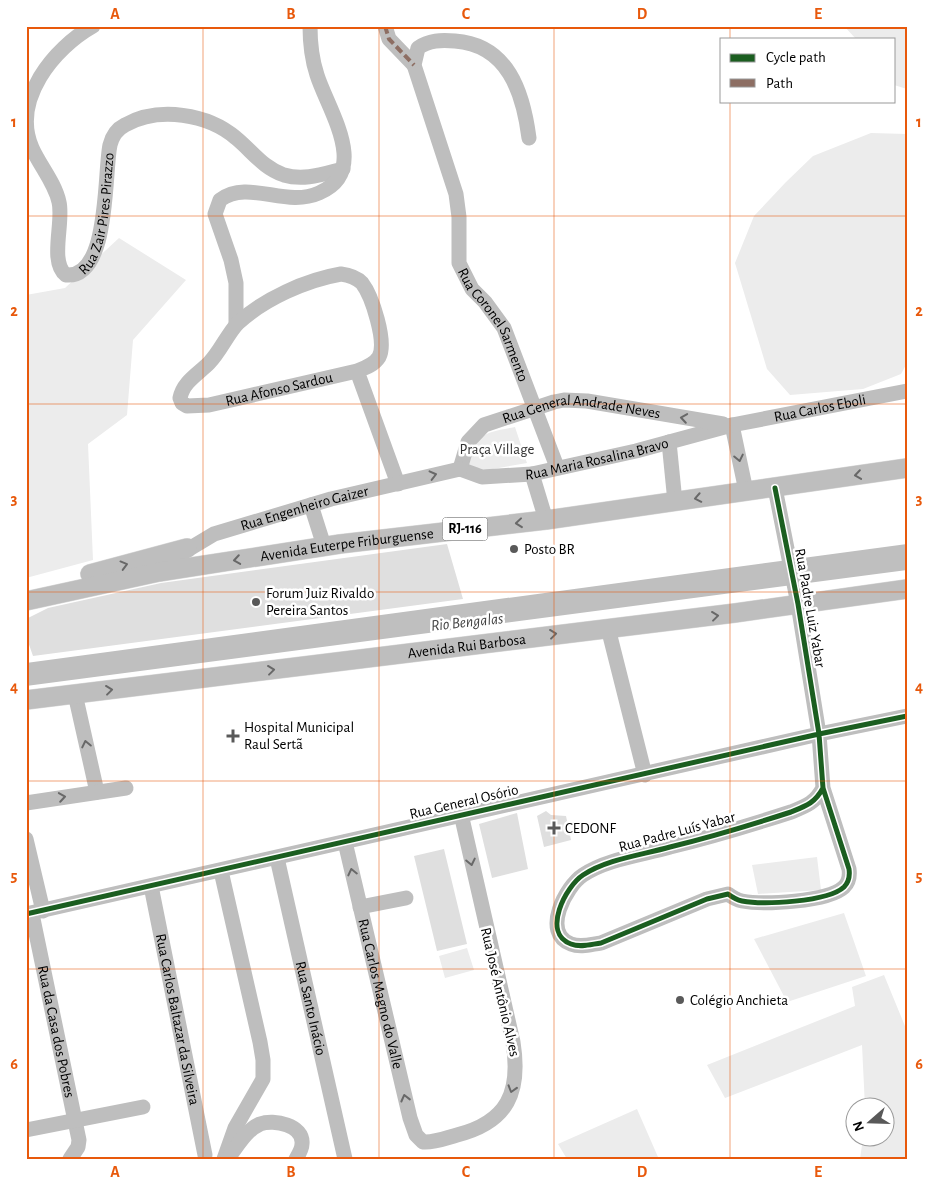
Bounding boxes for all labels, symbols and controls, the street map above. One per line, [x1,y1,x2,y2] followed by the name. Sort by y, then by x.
[110,6,120,22] text: A
[286,6,296,22] text: B
[462,6,471,22] text: C
[637,6,648,22] text: D
[814,6,822,22] text: E
[720,38,896,102] legend
[766,50,826,65] text: Cycle path
[766,76,793,91] text: Path
[11,114,17,130] text: 1
[916,114,922,130] text: 1
[76,152,116,277] street label: Rua Zair Pires Pirazzo
[455,265,531,384] street label: Rua Coronel Sarmento
[10,303,18,319] text: 2
[915,303,923,319] text: 2
[224,369,334,409] street label: Rua Afonso Sardou
[500,392,662,426] street label: Rua General Andrade Neves
[773,392,867,424] street label: Rua Carlos Eboli
[679,414,688,424] one-way arrow
[525,435,670,482] street label: Rua Maria Rosalina Bravo
[460,442,535,457] park label: Praça Village
[733,453,744,462] one-way arrow
[854,469,862,480] one-way arrow
[428,470,437,481] one-way arrow
[239,483,370,533] street label: Rua Engenheiro Gaizer
[11,491,18,507] text: 3
[916,491,923,507] text: 3
[693,492,702,503] one-way arrow
[515,517,523,528] one-way arrow
[442,518,488,540] road number: RJ-116
[259,526,434,564] street label: Avenida Euterpe Friburguense
[524,542,575,557] place label: Posto BR
[508,543,520,555] marker: Posto BR
[792,547,828,669] street label: Rua Padre Luiz Yabar
[233,555,241,565] one-way arrow
[119,560,128,571] one-way arrow
[266,586,374,618] place label: Forum Juiz Rivaldo Pereira Santos
[250,596,262,608] marker: Forum Juiz Rivaldo Pereira Santos
[430,610,504,634] water label: Rio Bengalas
[711,611,719,622] one-way arrow
[549,630,558,640] one-way arrow
[407,631,527,661] street label: Avenida Rui Barbosa
[267,665,275,676] one-way arrow
[10,679,18,695] text: 4
[915,679,923,695] text: 4
[106,685,114,696] one-way arrow
[244,720,354,752] place label: Hospital Municipal Raul Sertã
[226,729,240,743] marker: Hospital Municipal Raul Sertã
[82,740,92,748] one-way arrow
[408,782,520,822] street label: Rua General Osório
[57,793,66,803] one-way arrow
[617,809,737,855] street label: Rua Padre Luís Yabar
[547,821,561,835] marker: CEDONF
[565,821,616,836] place label: CEDONF
[465,858,476,867] one-way arrow
[347,867,358,876] one-way arrow
[11,868,18,884] text: 5
[916,868,923,884] text: 5
[356,917,406,1071] street label: Rua Carlos Magno do Valle
[478,926,522,1058] street label: Rua José Antônio Alves
[153,932,202,1106] street label: Rua Carlos Baltazar da Silveira
[293,960,329,1057] street label: Rua Santo Inácio
[35,964,77,1099] street label: Rua da Casa dos Pobres
[690,993,788,1008] place label: Colégio Anchieta
[674,994,686,1006] marker: Colégio Anchieta
[10,1056,18,1072] text: 6
[915,1056,923,1072] text: 6
[508,1084,518,1093] one-way arrow
[400,1094,411,1103] one-way arrow
[846,1098,896,1148] north arrow
[850,1119,867,1133] text: N
[110,1164,120,1180] text: A
[286,1164,296,1180] text: B
[462,1164,471,1180] text: C
[637,1164,648,1180] text: D
[814,1164,822,1180] text: E

